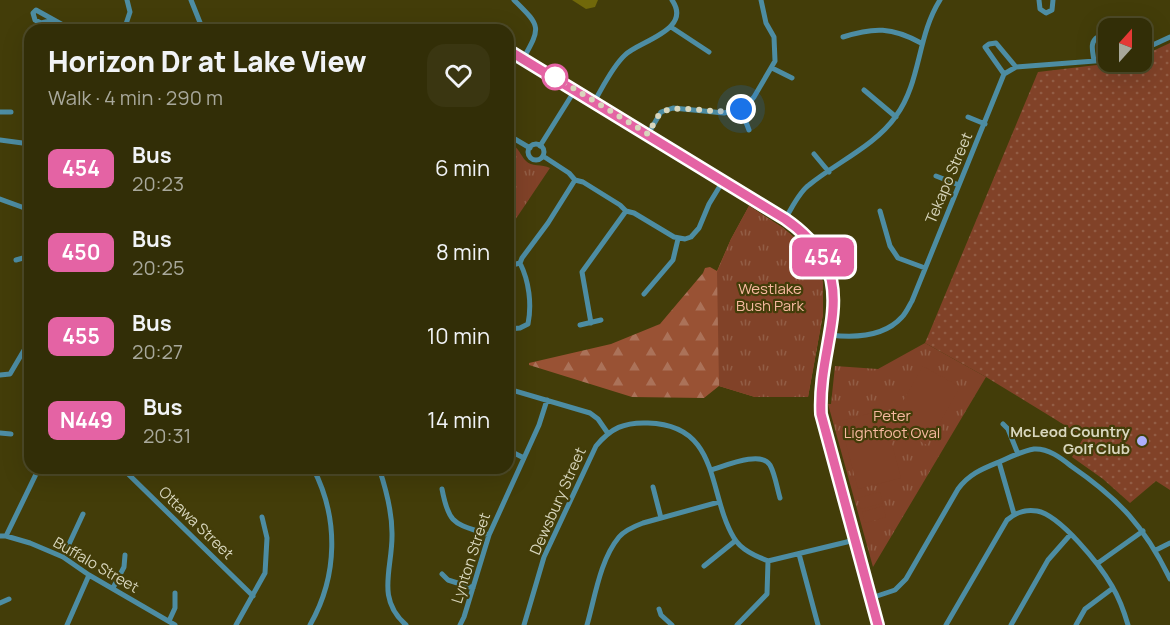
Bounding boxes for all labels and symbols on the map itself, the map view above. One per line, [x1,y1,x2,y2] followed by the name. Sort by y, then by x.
[1098,18,1152,72] north arrow
[542,64,568,90] unlabelled marker
[726,94,756,124] your location
[920,129,977,227] street label: Tekapo Street
[788,238,858,276] line badge: 454
[736,278,804,316] park label: Westlake Bush Park
[844,405,940,443] park label: Peter Lightfoot Oval
[1010,421,1131,459] place label: McLeod Country Golf Club
[1135,434,1149,448] marker: McLeod Country Golf Club
[524,444,591,558] street label: Dewsbury Street
[154,482,238,564] street label: Ottawa Street
[446,510,495,606] street label: Lynton Street
[50,532,143,598] street label: Buffalo Street

